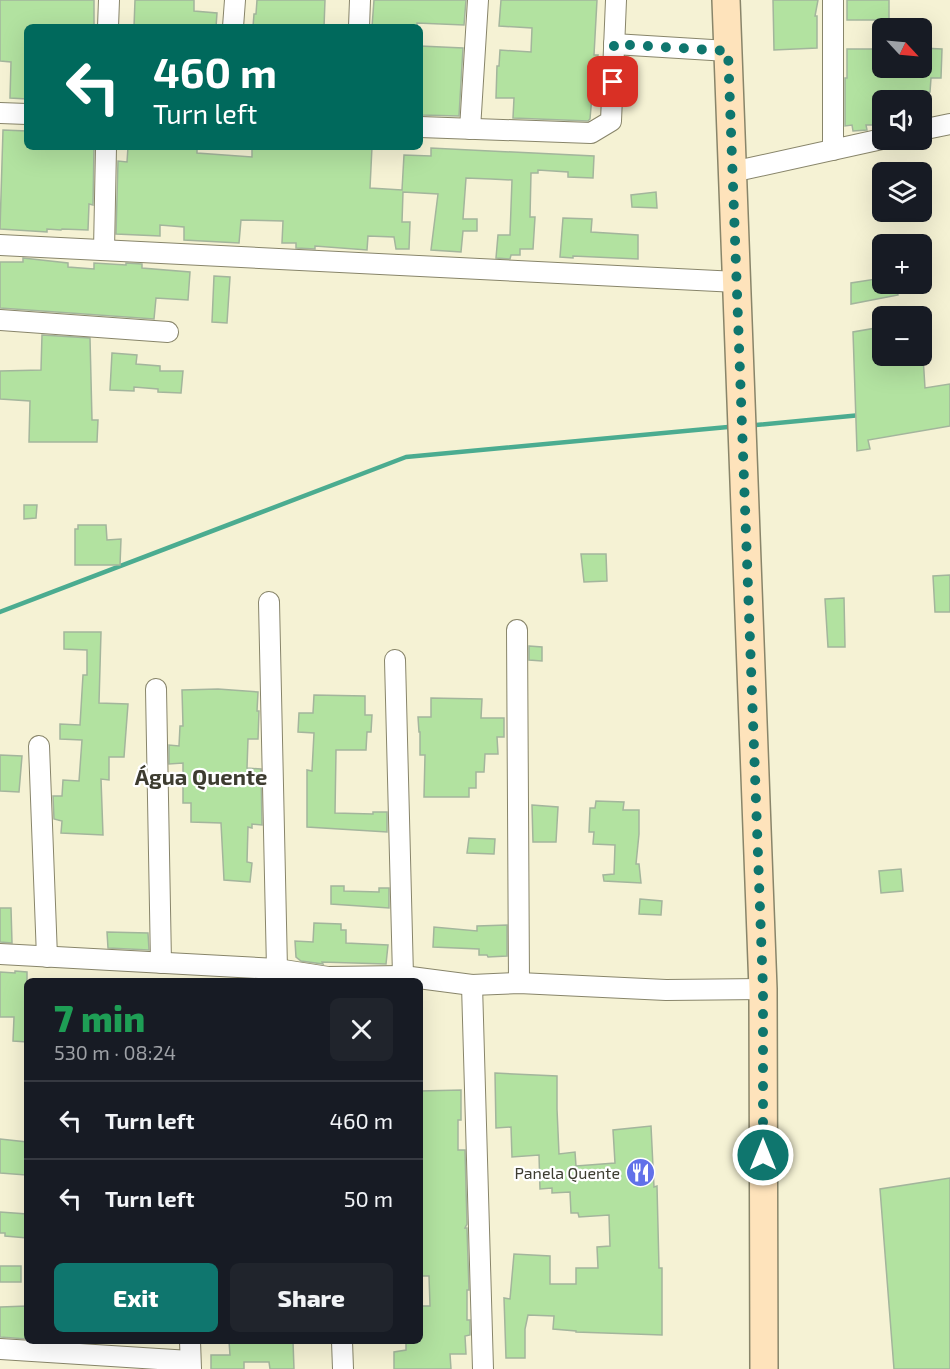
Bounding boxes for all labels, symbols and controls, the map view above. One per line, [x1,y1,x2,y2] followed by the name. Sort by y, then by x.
[872,18,932,78] north arrow
[872,18,932,366] map controls
[153,46,277,96] text: 460 m
[54,48,132,126] icon: left
[587,56,638,107] pin
[596,65,629,98] icon: arrive
[872,90,932,150] button: sound
[153,97,257,129] text: Turn left
[872,162,932,222] button: layers
[872,234,932,294] button: +
[872,306,932,366] button: −
[135,763,267,790] district label: Água Quente
[54,996,145,1039] text: 7 min
[330,998,393,1061] button: close
[54,1040,176,1064] text: 530 m · 08:24
[54,1104,87,1137] icon: left
[105,1107,194,1133] text: Turn left
[329,1107,393,1133] text: 460 m
[731,1123,795,1187] position arrow
[625,1156,657,1188] restaurant icon: Panela Quente
[514,1163,620,1183] place label: Panela Quente
[54,1182,87,1215] icon: left
[105,1185,194,1211] text: Turn left
[344,1185,393,1211] text: 50 m
[54,1263,218,1332] button: Exit
[230,1263,393,1332] button: Share

